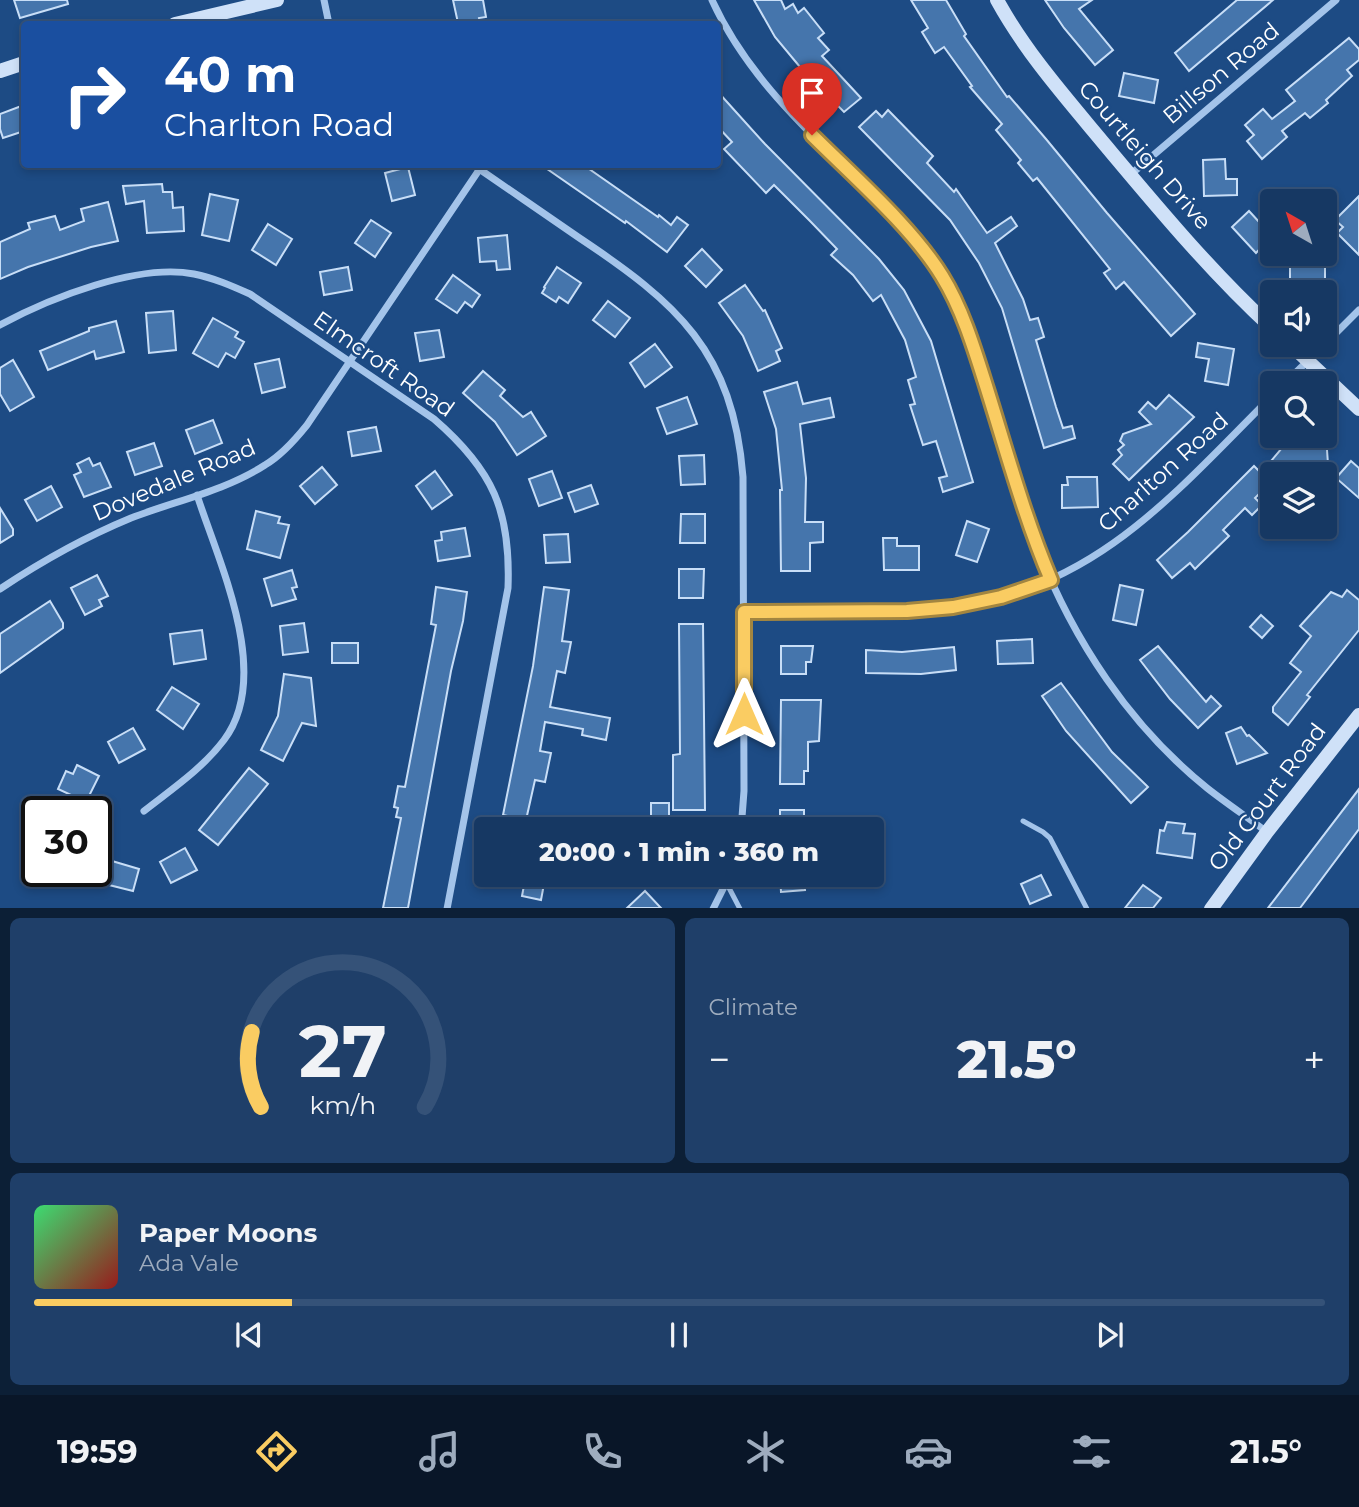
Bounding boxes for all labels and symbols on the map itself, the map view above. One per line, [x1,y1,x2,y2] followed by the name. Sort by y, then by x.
[1157,16,1285,130] street label: Billson Road
[782,63,842,135] pin
[1073,75,1217,235] street label: Courtleigh Drive
[1260,189,1337,266] north arrow
[308,305,460,423] street label: Elmcroft Road
[1092,406,1234,538] street label: Charlton Road
[88,433,260,527] street label: Dovedale Road
[707,677,781,751] position arrow
[1202,718,1332,876] street label: Old Court Road
[21,796,112,887] speed limit sign: 30

